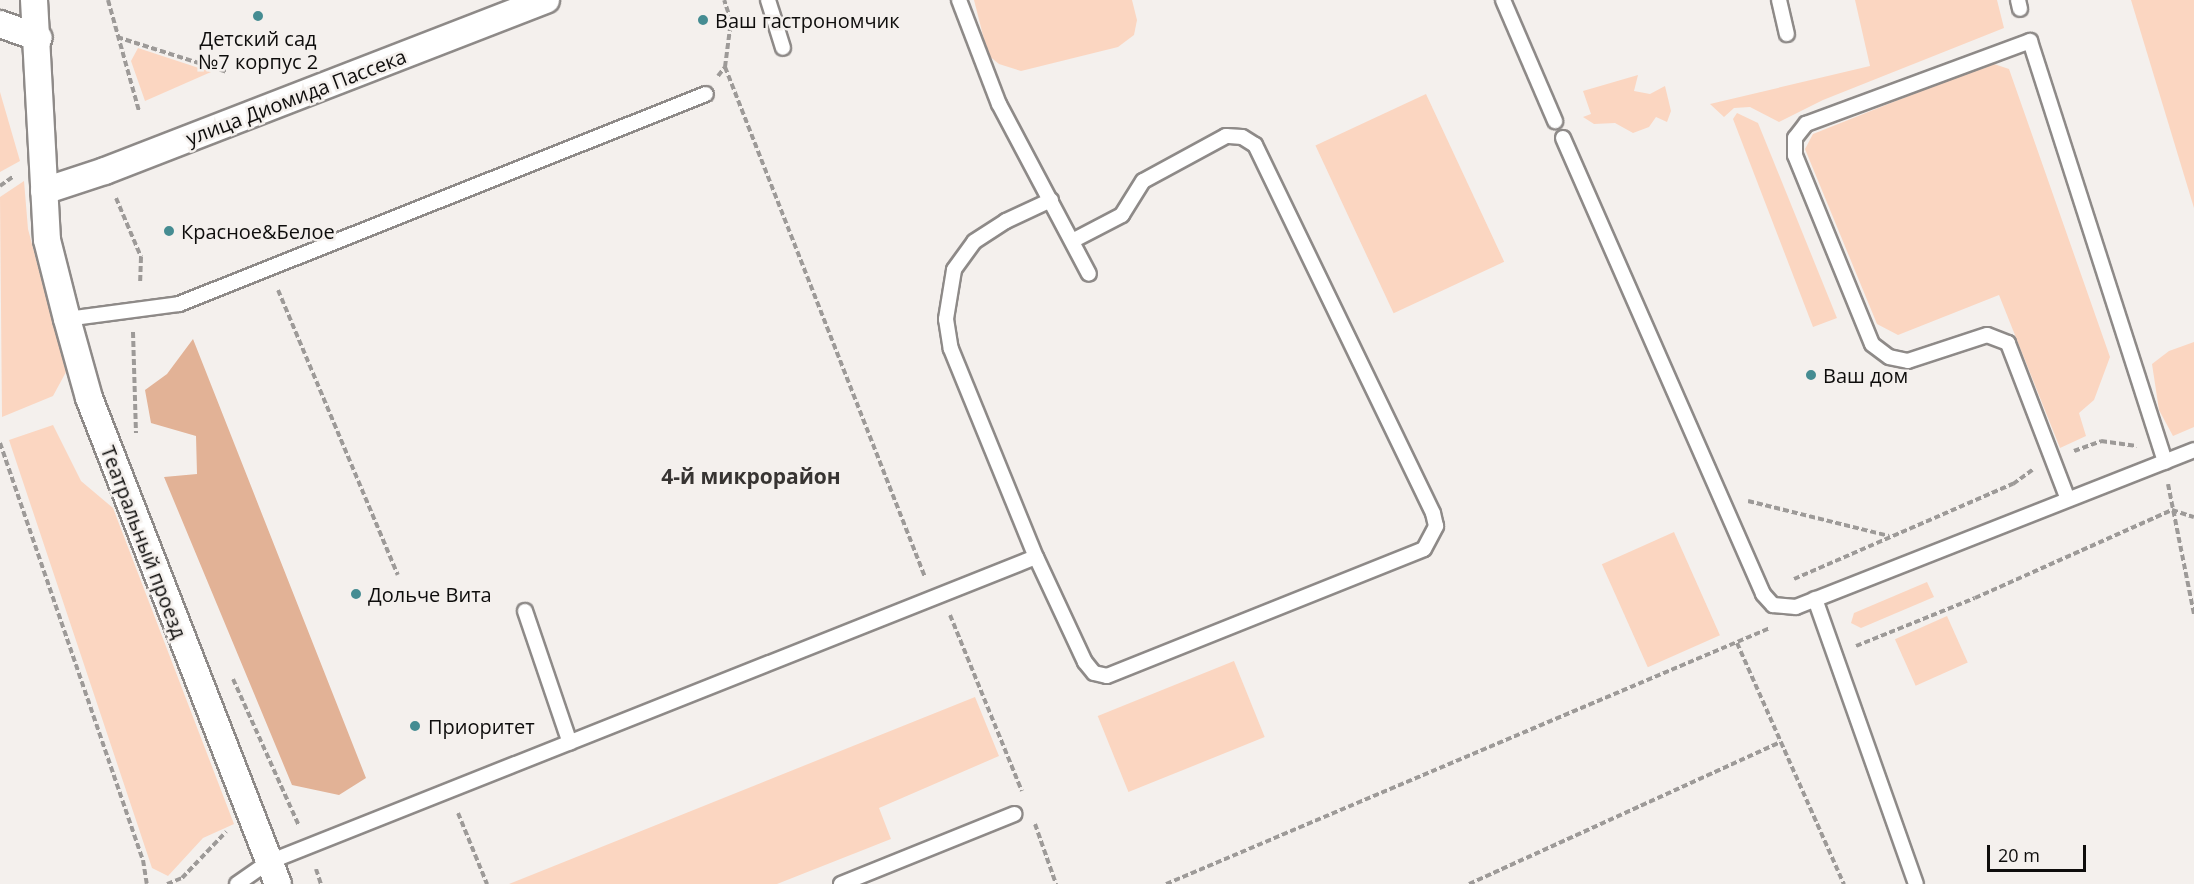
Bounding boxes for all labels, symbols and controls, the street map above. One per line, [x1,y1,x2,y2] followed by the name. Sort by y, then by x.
[715,8,900,32] place label: Ваш гастрономчик
[251,9,265,23] marker: Детский сад №7 корпус 2
[696,13,710,27] marker: Ваш гастрономчик
[198,26,318,73] place label: Детский сад №7 корпус 2
[182,44,410,150] street label: улица Диомида Пассека
[181,219,335,243] place label: Красное&Белое
[162,224,176,238] marker: Красное&Белое
[1823,363,1908,387] place label: Ваш дом
[1804,368,1818,382] marker: Ваш дом
[96,442,192,642] street label: Театральный проезд
[661,463,841,489] district label: 4-й микрорайон
[368,582,492,606] place label: Дольче Вита
[349,587,363,601] marker: Дольче Вита
[428,714,535,738] place label: Приоритет
[406,717,424,735] marker: Приоритет
[1990,833,2089,871] scale bar
[1998,843,2040,867] text: 20 m

